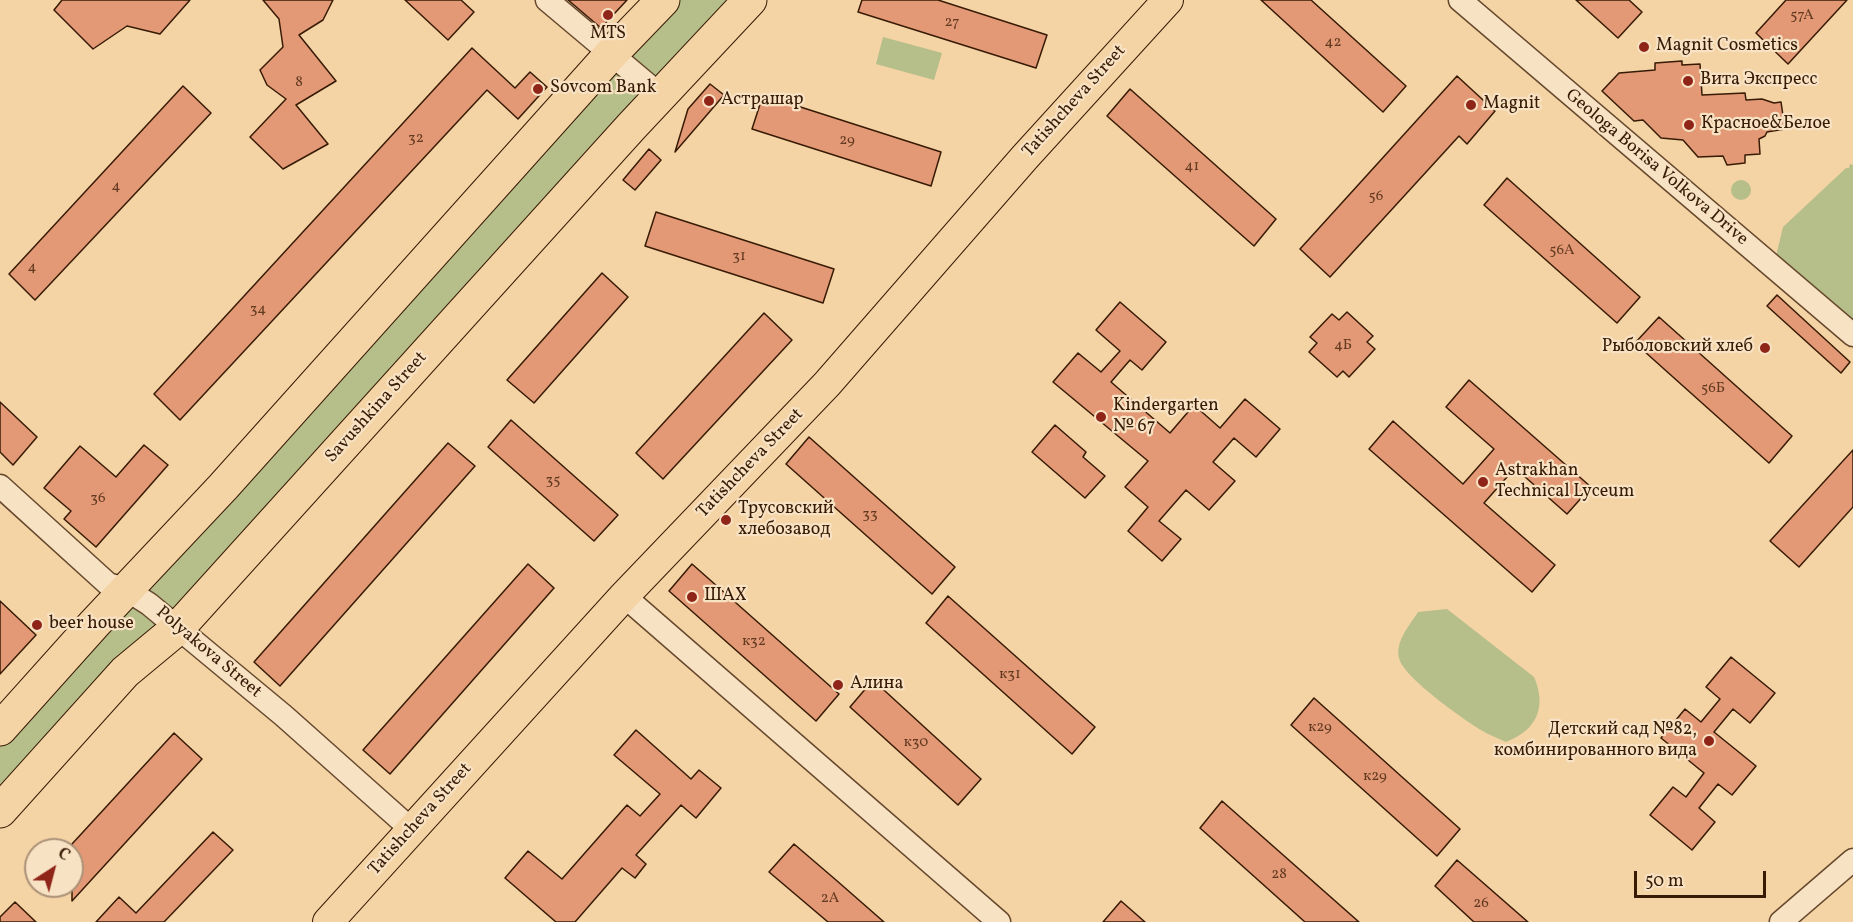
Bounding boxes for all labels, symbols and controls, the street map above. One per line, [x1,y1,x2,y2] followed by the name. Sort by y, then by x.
[1790,7,1814,25] house number: 57А
[601,8,615,22] marker: MTS
[945,14,959,32] house number: 27
[590,24,626,46] place label: MTS
[1324,34,1342,52] house number: 42
[1656,36,1798,58] place label: Magnit Cosmetics
[1637,40,1651,54] marker: Magnit Cosmetics
[1019,41,1131,163] street label: Tatishcheva Street
[1700,70,1818,92] place label: Вита Экспресс
[295,74,303,92] house number: 8
[1681,74,1695,88] marker: Вита Экспресс
[550,78,657,100] place label: Sovcom Bank
[531,82,545,96] marker: Sovcom Bank
[1560,85,1752,251] street label: Geologa Borisa Volkova Drive
[721,90,803,112] place label: Астрашар
[702,94,716,108] marker: Астрашар
[1483,94,1540,116] place label: Magnit
[1464,98,1478,112] marker: Magnit
[1701,114,1831,136] place label: Красное&Белое
[1682,118,1696,132] marker: Красное&Белое
[408,130,424,148] house number: 32
[839,132,855,150] house number: 29
[1185,158,1199,176] house number: 41
[112,178,120,196] house number: 4
[1369,188,1383,206] house number: 56
[1549,242,1575,260] house number: 56А
[732,248,746,266] house number: 31
[28,259,36,277] house number: 4
[250,301,266,319] house number: 34
[1334,337,1352,355] house number: 4Б
[1602,337,1753,359] place label: Рыболовский хлеб
[1758,341,1772,355] marker: Рыболовский хлеб
[321,348,433,468] street label: Savushkina Street
[1701,380,1725,398] house number: 56Б
[1113,396,1219,438] place label: Kindergarten № 67
[693,405,809,523] street label: Tatishcheva Street
[1094,410,1108,424] marker: Kindergarten № 67
[1495,461,1634,504] place label: Astrakhan Technical Lyceum
[546,472,560,490] house number: 35
[1476,475,1490,489] marker: Astrakhan Technical Lyceum
[90,490,106,508] house number: 36
[738,499,834,542] place label: Трусовский хлебозавод
[862,506,878,524] house number: 33
[719,513,733,527] marker: Трусовский хлебозавод
[704,586,747,608] place label: ШАХ
[685,590,699,604] marker: ШАХ
[151,602,265,704] street label: Polyakova Street
[49,614,134,636] place label: beer house
[30,618,44,632] marker: beer house
[742,633,766,651] house number: к32
[999,666,1021,684] house number: к31
[850,674,903,696] place label: Алина
[831,678,845,692] marker: Алина
[1308,719,1332,737] house number: к29
[1494,720,1697,762] place label: Детский сад №82, комбинированного вида
[904,734,928,752] house number: к30
[1702,734,1716,748] marker: Детский сад №82, комбинированного вида
[365,759,477,881] street label: Tatishcheva Street
[1363,768,1387,786] house number: к29
[24,838,84,898] north arrow
[53,843,74,867] text: С
[1637,859,1769,897] scale bar
[1271,866,1287,884] house number: 28
[1645,869,1684,894] text: 50 m
[821,890,839,908] house number: 2А
[1473,895,1489,913] house number: 26

